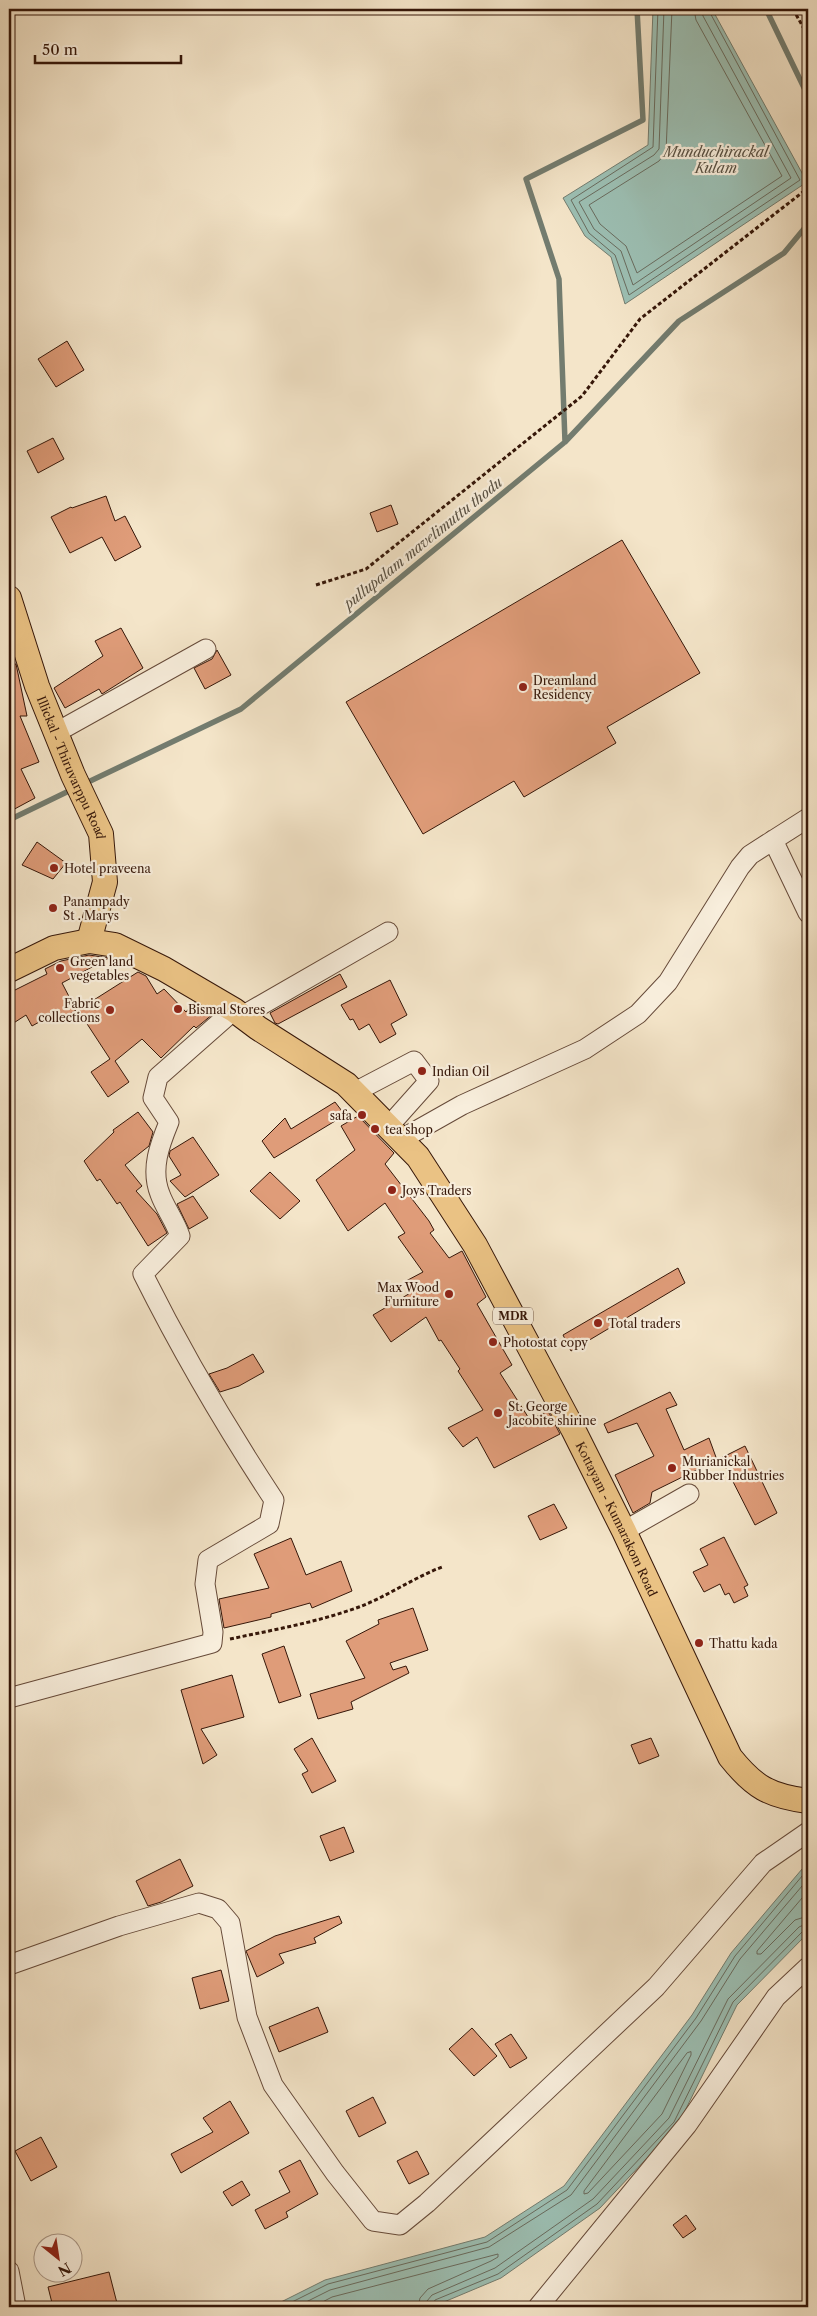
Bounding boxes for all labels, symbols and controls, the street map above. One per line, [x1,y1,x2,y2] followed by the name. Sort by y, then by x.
[35,32,181,64] scale bar
[42,40,78,59] text: 50 m
[661,143,770,177] water label: Munduchirackal Kulam
[338,473,507,614] water label: pullupalam mavelimuttu thodu
[533,673,597,702] place label: Dreamland Residency
[517,681,529,693] marker: Dreamland Residency
[34,694,109,840] street label: Illickal - Thiruvarppu Road
[64,861,152,876] place label: Hotel praveena
[48,862,60,874] marker: Hotel praveena
[63,894,130,923] place label: Panampady St . Marys
[47,902,59,914] marker: Panampady St . Marys
[69,954,134,983] place label: Green land vegetables
[54,962,66,974] marker: Green land vegetables
[38,996,100,1025] place label: Fabric collections
[188,1002,265,1017] place label: Bismal Stores
[172,1003,184,1015] marker: Bismal Stores
[104,1004,116,1016] marker: Fabric collections
[432,1064,490,1079] place label: Indian Oil
[416,1065,428,1077] marker: Indian Oil
[330,1108,353,1123] place label: safa
[356,1109,368,1121] marker: safa
[385,1122,433,1137] place label: tea shop
[369,1123,381,1135] marker: tea shop
[400,1183,472,1198] place label: Joys Traders
[386,1184,398,1196] marker: Joys Traders
[377,1280,440,1309] place label: Max Wood Furniture
[443,1288,455,1300] marker: Max Wood Furniture
[493,1308,533,1324] road number: MDR
[608,1316,680,1331] place label: Total traders
[592,1317,604,1329] marker: Total traders
[503,1335,588,1350] place label: Photostat copy
[487,1336,499,1348] marker: Photostat copy
[506,1399,597,1428] place label: St. George Jacobite shirine
[492,1407,504,1419] marker: St. George Jacobite shirine
[573,1439,661,1599] street label: Kottayam - Kumarakom Road
[682,1454,784,1483] place label: Murianickal Rubber Industries
[666,1462,678,1474] marker: Murianickal Rubber Industries
[709,1636,778,1651] place label: Thattu kada
[693,1637,705,1649] marker: Thattu kada
[32,2234,82,2284] north arrow
[55,2258,74,2280] text: N

